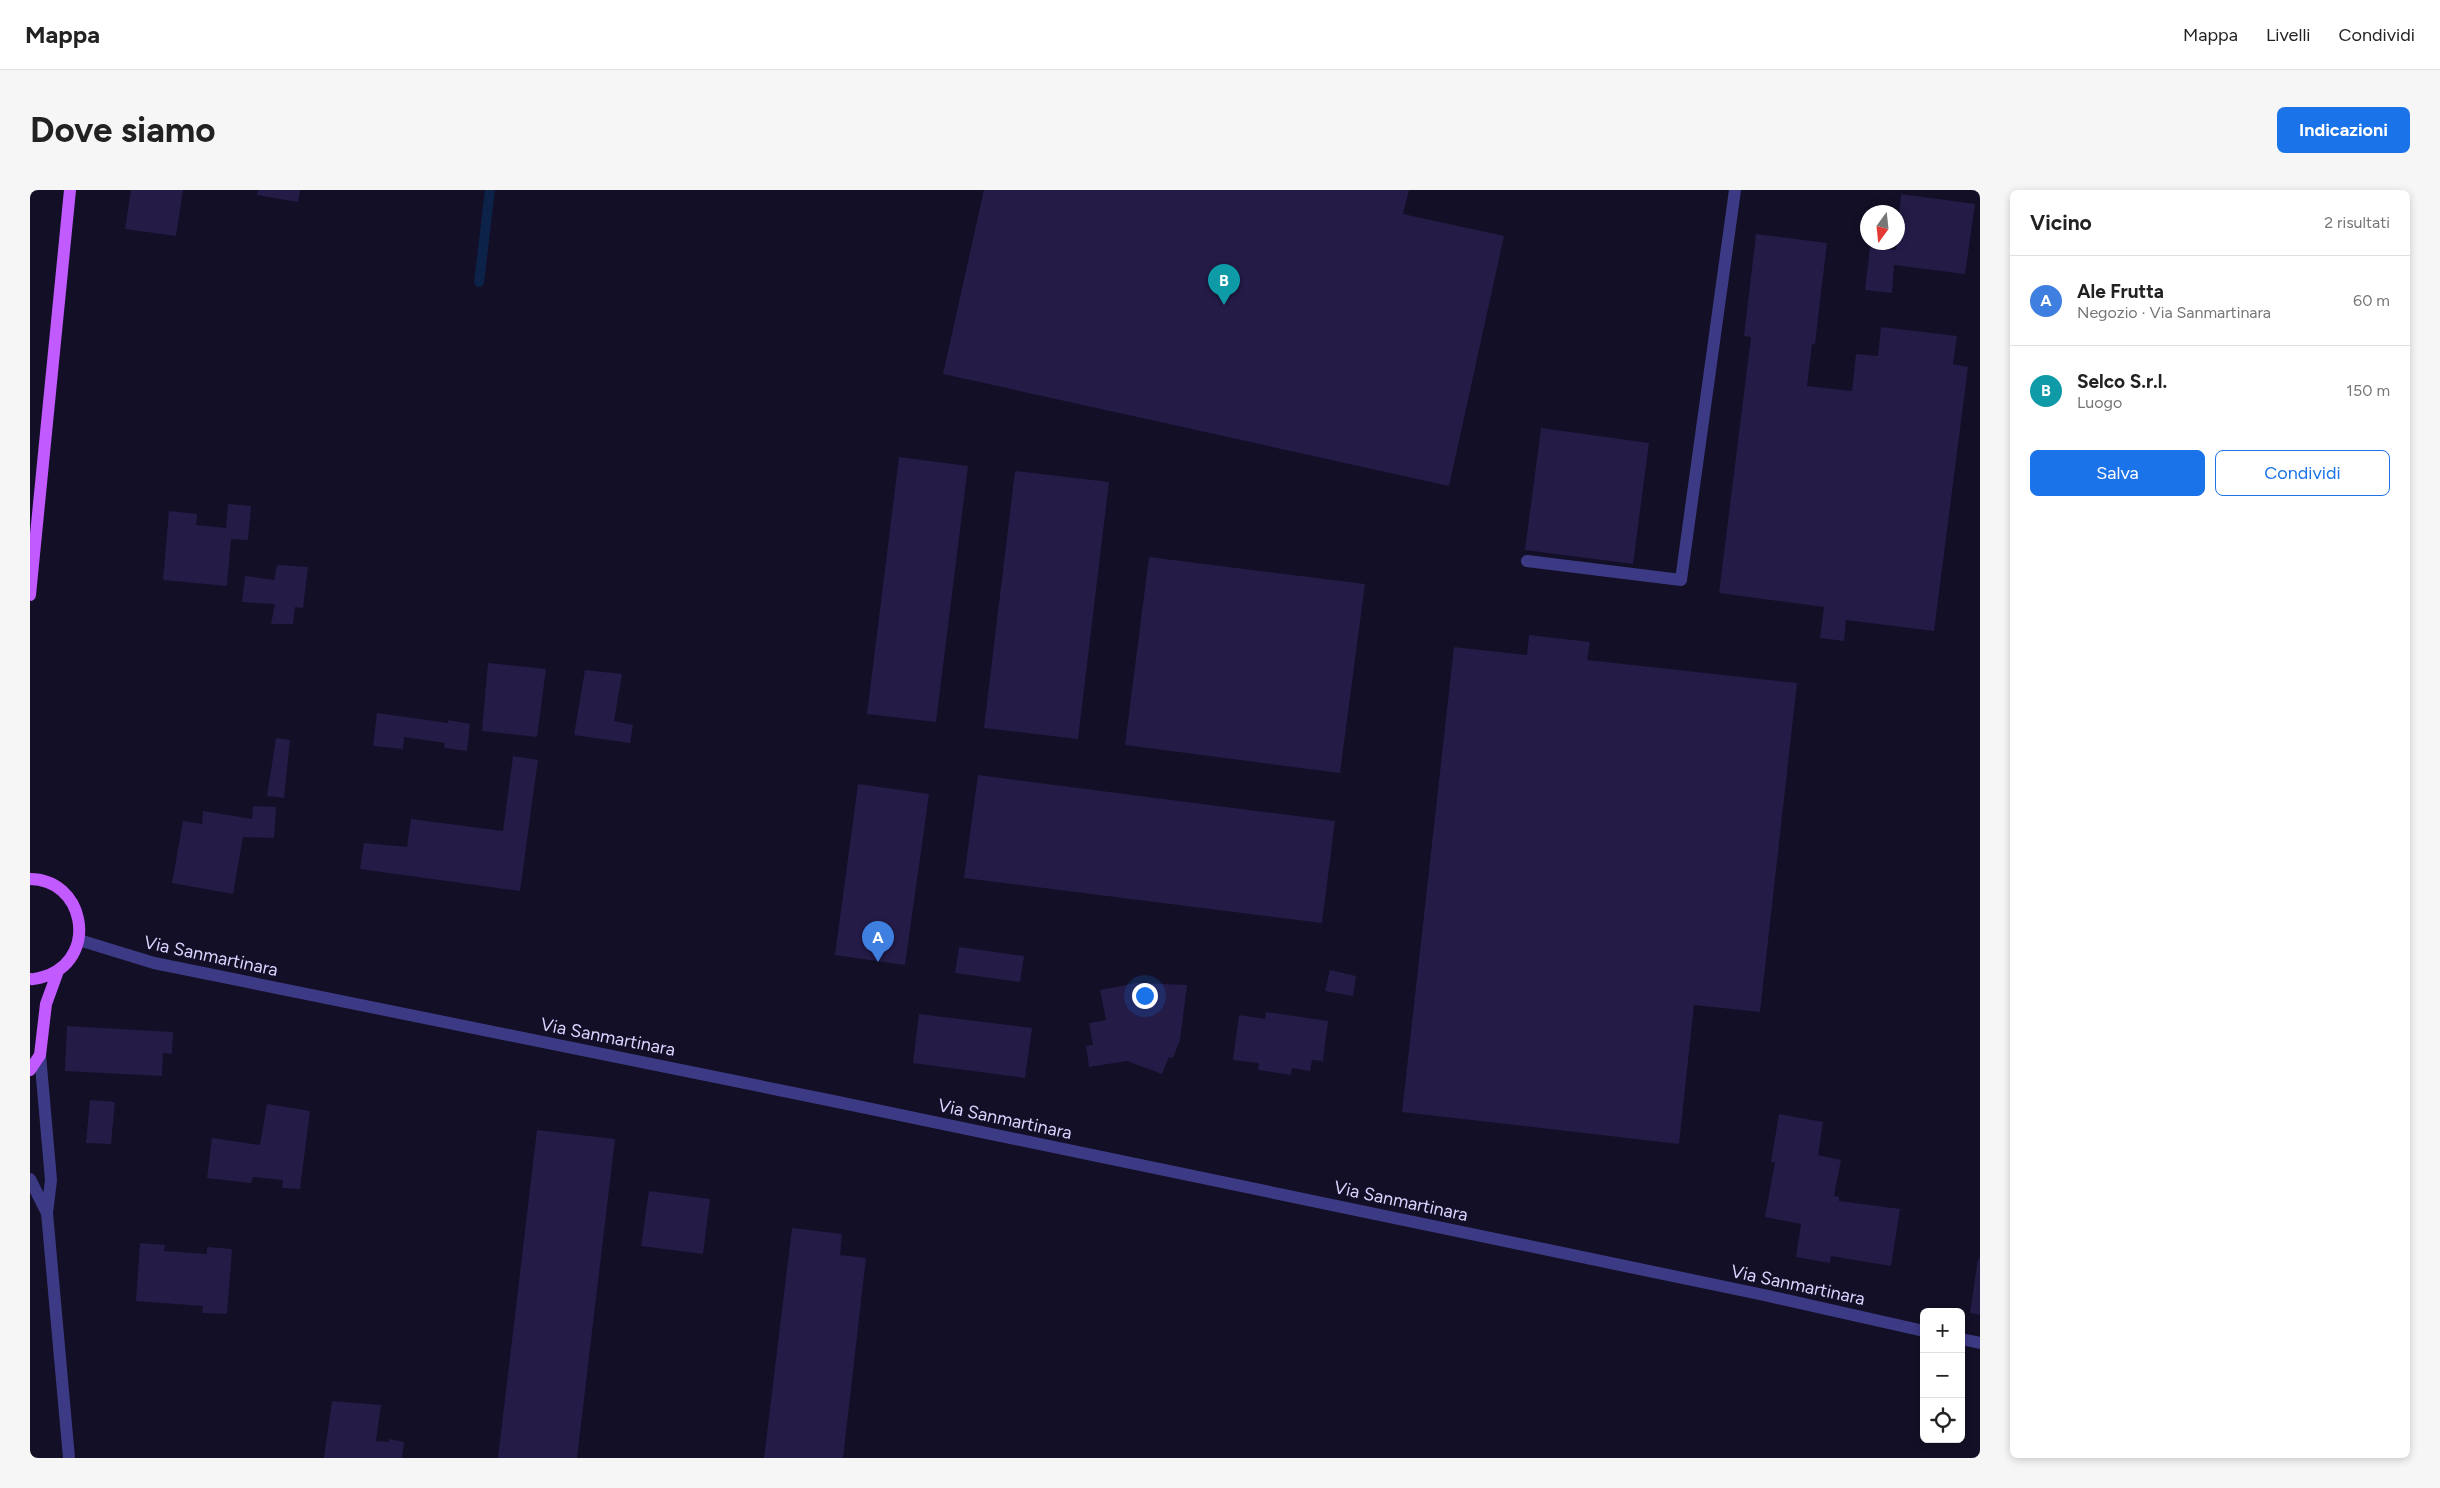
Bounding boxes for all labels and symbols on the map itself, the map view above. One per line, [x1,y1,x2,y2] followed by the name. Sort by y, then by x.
[1860,205,1905,250] north arrow
[1208,264,1240,305] pin: B
[862,921,894,962] pin: A
[142,931,280,981] street label: Via Sanmartinara
[1132,983,1158,1009] your location
[539,1013,677,1061] street label: Via Sanmartinara
[936,1094,1074,1144] street label: Via Sanmartinara
[1332,1176,1470,1226] street label: Via Sanmartinara
[1729,1260,1867,1310] street label: Via Sanmartinara

